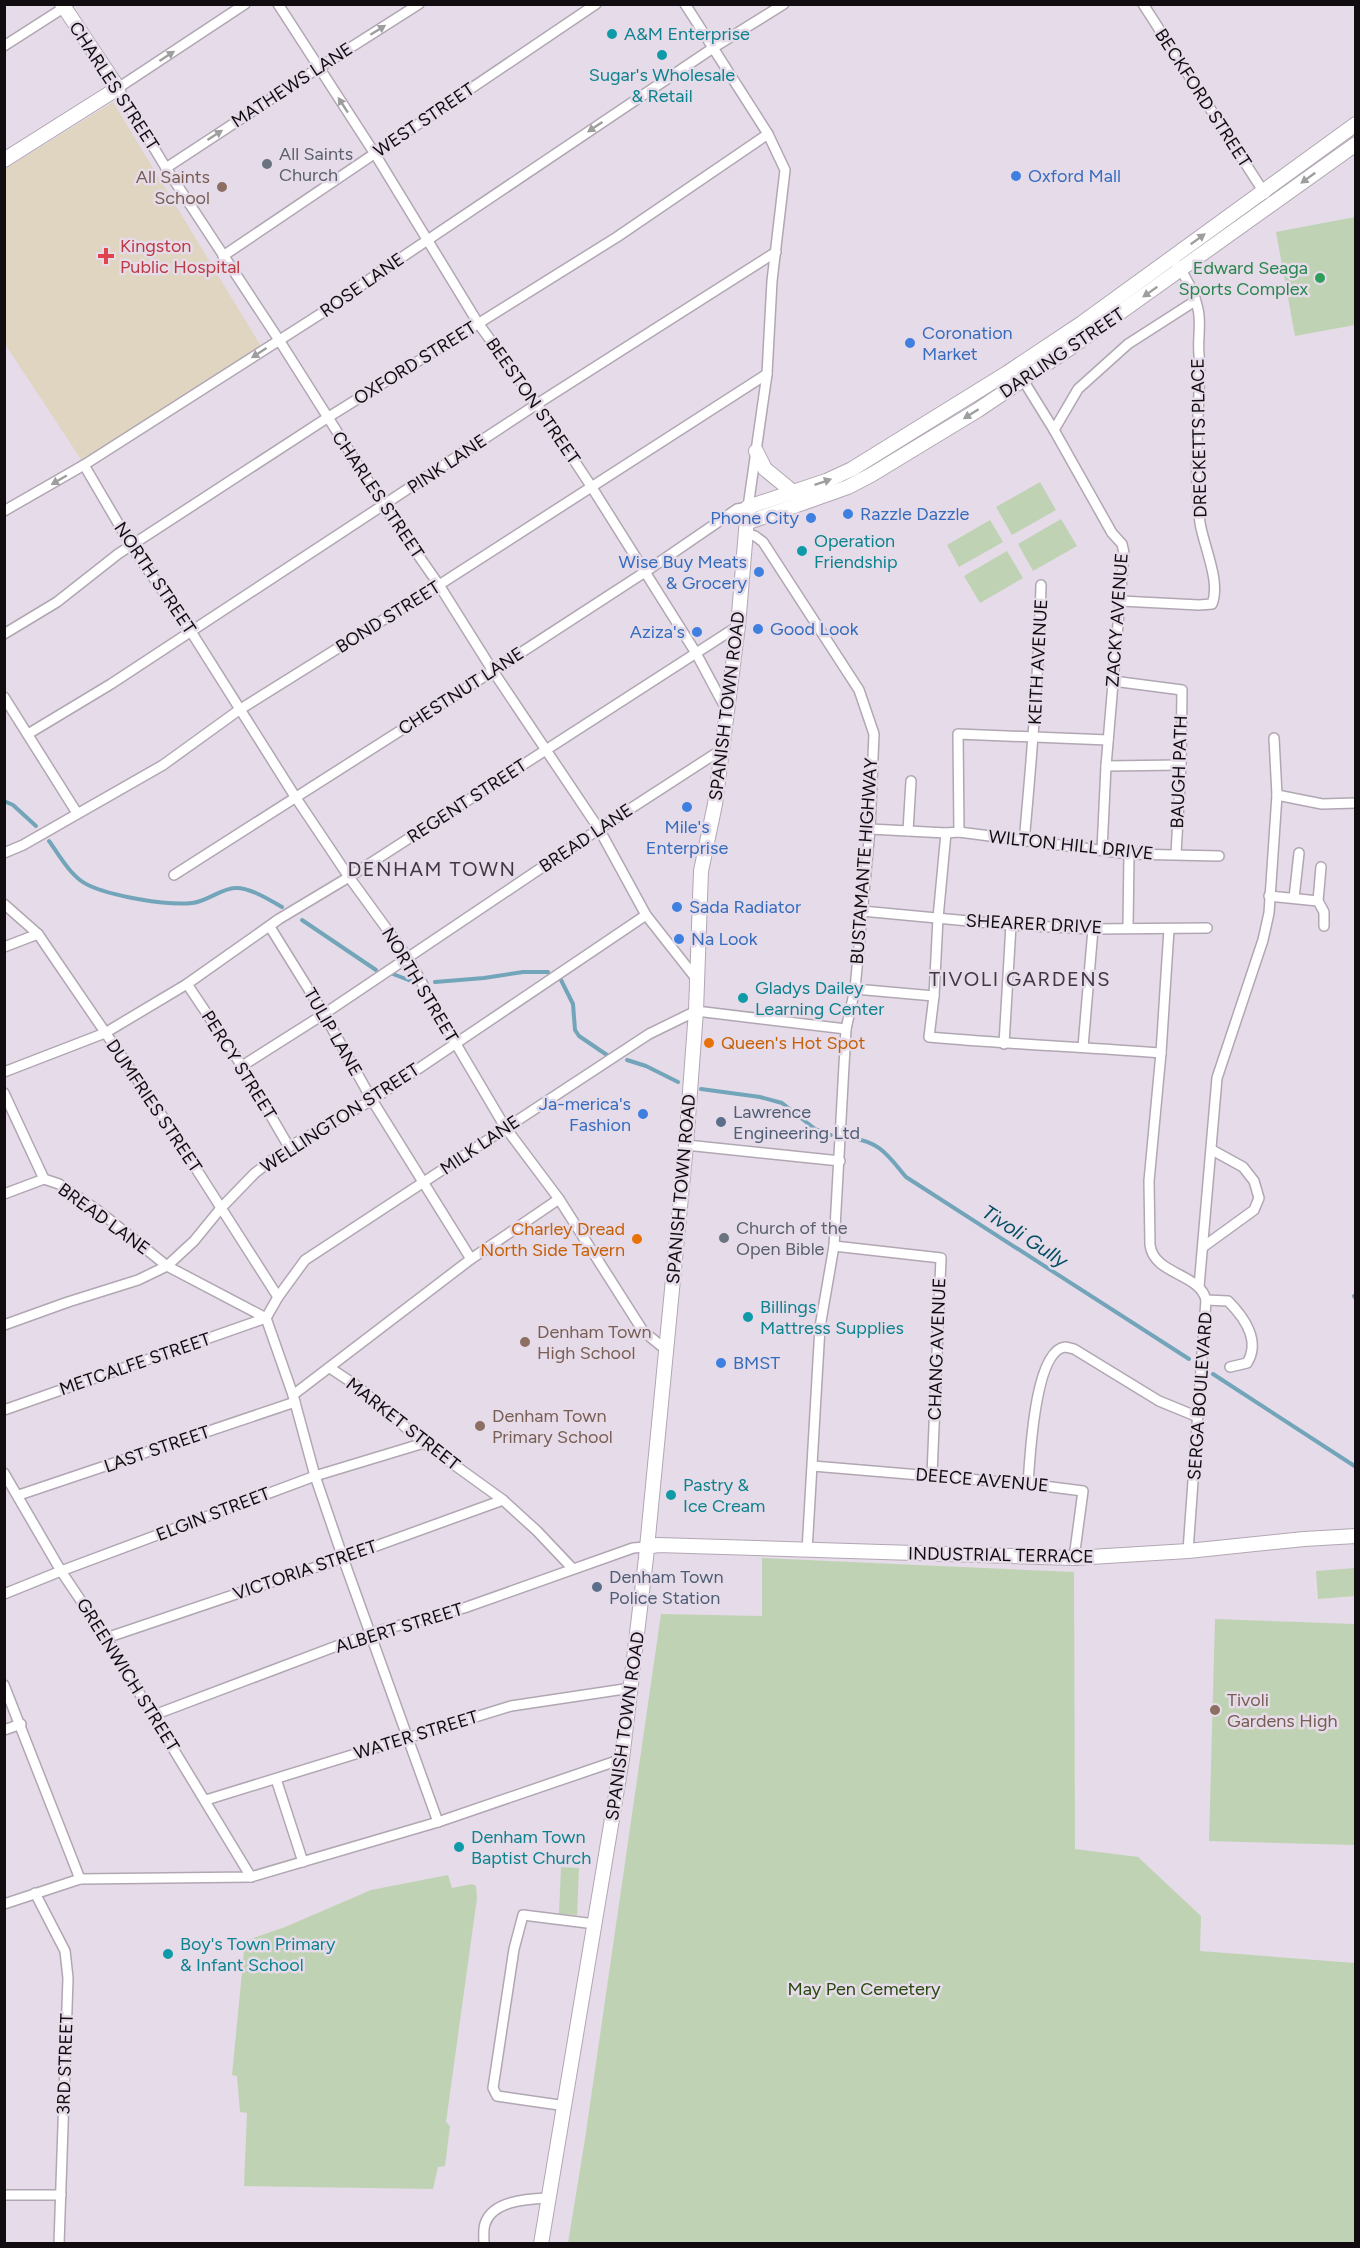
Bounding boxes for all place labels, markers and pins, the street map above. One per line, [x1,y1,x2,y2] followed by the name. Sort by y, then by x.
[624,23,750,45] place label: A&M Enterprise
[605,27,619,41] marker: A&M Enterprise
[655,48,669,62] marker: Sugar's Wholesale & Retail
[589,64,735,107] place label: Sugar's Wholesale & Retail
[279,143,353,186] place label: All Saints Church
[260,157,274,171] marker: All Saints Church
[1028,165,1121,187] place label: Oxford Mall
[136,166,210,209] place label: All Saints School
[1009,169,1023,183] marker: Oxford Mall
[215,180,229,194] marker: All Saints School
[120,235,240,278] place label: Kingston Public Hospital
[97,247,115,265] marker: Kingston Public Hospital
[1179,257,1308,300] place label: Edward Seaga Sports Complex
[1313,271,1327,285] marker: Edward Seaga Sports Complex
[922,322,1013,365] place label: Coronation Market
[903,336,917,350] marker: Coronation Market
[860,503,970,525] place label: Razzle Dazzle
[710,507,800,529] place label: Phone City
[841,507,855,521] marker: Razzle Dazzle
[804,511,818,525] marker: Phone City
[814,530,898,573] place label: Operation Friendship
[795,544,809,558] marker: Operation Friendship
[618,551,748,594] place label: Wise Buy Meats & Grocery
[752,565,766,579] marker: Wise Buy Meats & Grocery
[770,618,859,640] place label: Good Look
[630,621,685,643] place label: Aziza's
[751,622,765,636] marker: Good Look
[690,625,704,639] marker: Aziza's
[680,800,694,814] marker: Mile's Enterprise
[646,816,728,859] place label: Mile's Enterprise
[689,896,801,918] place label: Sada Radiator
[670,900,684,914] marker: Sada Radiator
[691,928,758,950] place label: Na Look
[672,932,686,946] marker: Na Look
[755,977,884,1020] place label: Gladys Dailey Learning Center
[736,991,750,1005] marker: Gladys Dailey Learning Center
[721,1032,866,1054] place label: Queen's Hot Spot
[702,1036,716,1050] marker: Queen's Hot Spot
[539,1093,631,1136] place label: Ja-merica's Fashion
[733,1101,860,1144] place label: Lawrence Engineering Ltd
[636,1107,650,1121] marker: Ja-merica's Fashion
[714,1115,728,1129] marker: Lawrence Engineering Ltd
[736,1217,848,1260] place label: Church of the Open Bible
[480,1218,625,1261] place label: Charley Dread North Side Tavern
[717,1231,731,1245] marker: Church of the Open Bible
[630,1232,644,1246] marker: Charley Dread North Side Tavern
[760,1296,904,1339] place label: Billings Mattress Supplies
[741,1310,755,1324] marker: Billings Mattress Supplies
[537,1321,651,1364] place label: Denham Town High School
[518,1335,532,1349] marker: Denham Town High School
[733,1352,780,1374] place label: BMST
[714,1356,728,1370] marker: BMST
[492,1405,613,1448] place label: Denham Town Primary School
[473,1419,487,1433] marker: Denham Town Primary School
[683,1474,765,1517] place label: Pastry & Ice Cream
[664,1488,678,1502] marker: Pastry & Ice Cream
[609,1566,723,1609] place label: Denham Town Police Station
[590,1580,604,1594] marker: Denham Town Police Station
[1227,1689,1338,1732] place label: Tivoli Gardens High
[1208,1703,1222,1717] marker: Tivoli Gardens High
[471,1826,591,1869] place label: Denham Town Baptist Church
[452,1840,466,1854] marker: Denham Town Baptist Church
[180,1933,336,1976] place label: Boy's Town Primary & Infant School
[161,1947,175,1961] marker: Boy's Town Primary & Infant School

